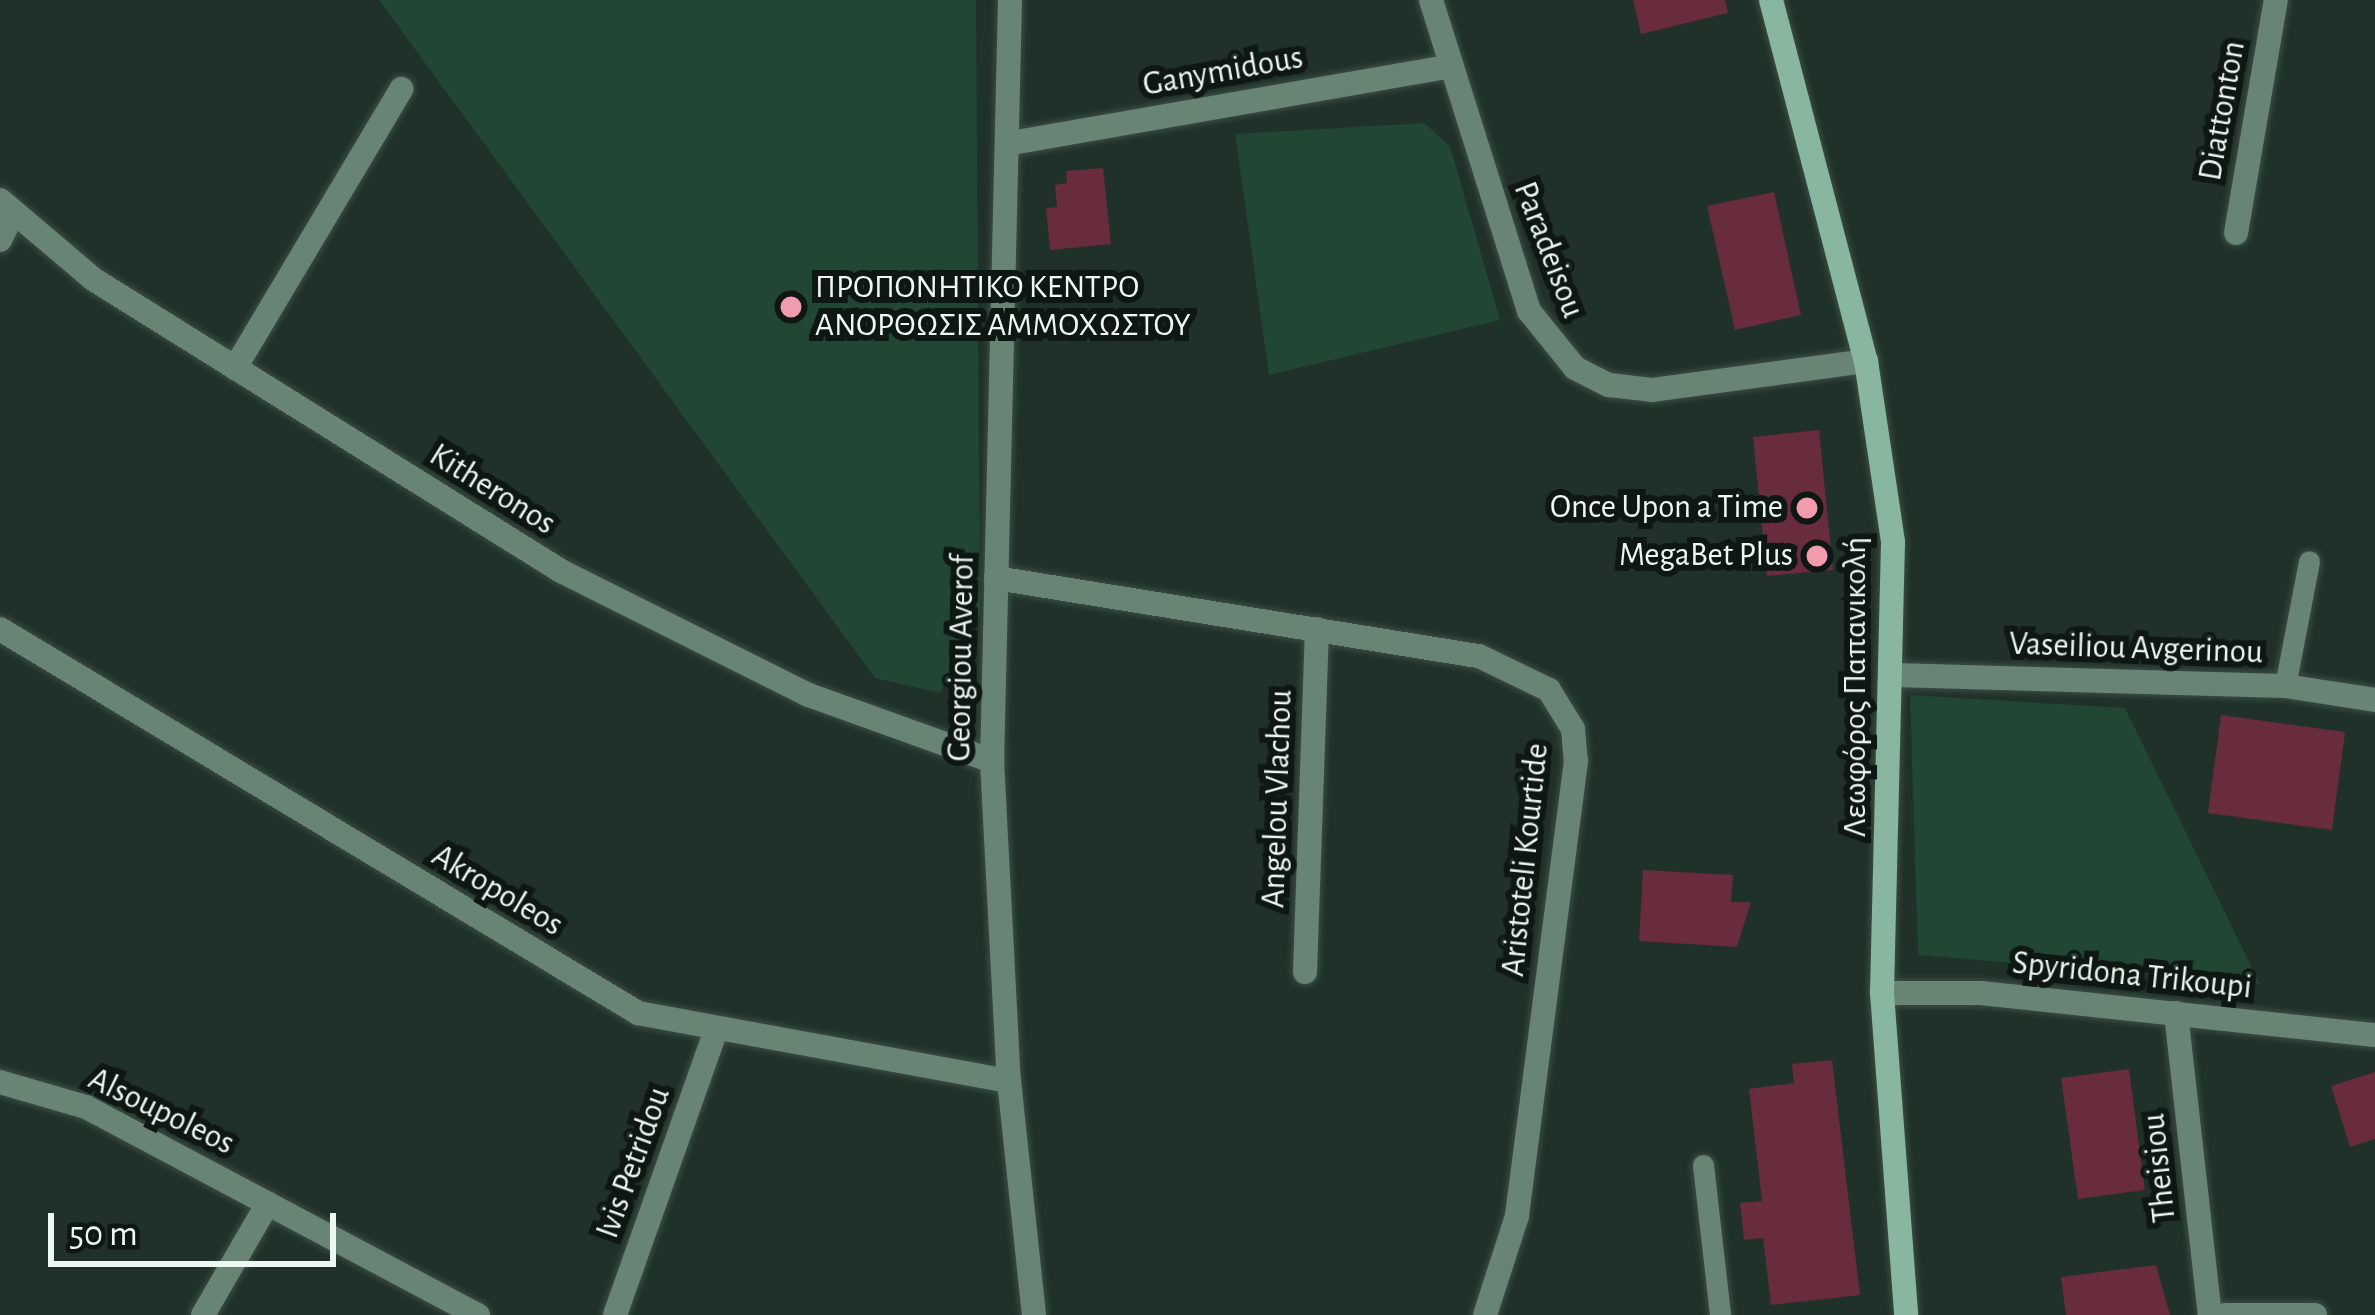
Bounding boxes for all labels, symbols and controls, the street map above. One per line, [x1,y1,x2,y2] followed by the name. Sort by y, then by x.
[1140,38,1306,106] street label: Ganymidous
[2191,38,2255,184] street label: Diattonton
[1504,176,1592,324] street label: Paradeisou
[815,268,1191,346] place label: ΠΡΟΠΟΝΗΤΙΚΟ ΚΕΝΤΡΟ ΑΝΟΡΘΩΣΙΣ ΑΜΜΟΧΩΣΤΟΥ
[778,294,804,320] marker: ΠΡΟΠΟΝΗΤΙΚΟ ΚΕΝΤΡΟ ΑΝΟΡΘΩΣΙΣ ΑΜΜΟΧΩΣΤΟΥ
[422,436,562,544] street label: Kitheronos
[1550,488,1783,528] place label: Once Upon a Time
[1794,495,1820,521] marker: Once Upon a Time
[1619,536,1793,576] place label: MegaBet Plus
[1836,537,1876,837] street label: Λεωφόρος Παπανικολή
[1804,543,1830,569] marker: MegaBet Plus
[940,554,984,762] street label: Georgiou Averof
[2009,625,2263,673] street label: Vaseiliou Avgerinou
[1254,689,1302,909] street label: Angelou Vlachou
[1494,741,1558,979] street label: Aristoteli Kourtide
[424,837,570,945] street label: Akropoleos
[2010,944,2254,1008] street label: Spyridona Trikoupi
[82,1060,240,1164] street label: Alsoupoleos
[588,1082,680,1244] street label: Ivis Petridou
[2135,1112,2185,1224] street label: Theisiou
[54,1189,342,1263] scale bar
[69,1216,138,1252] text: 50 m

